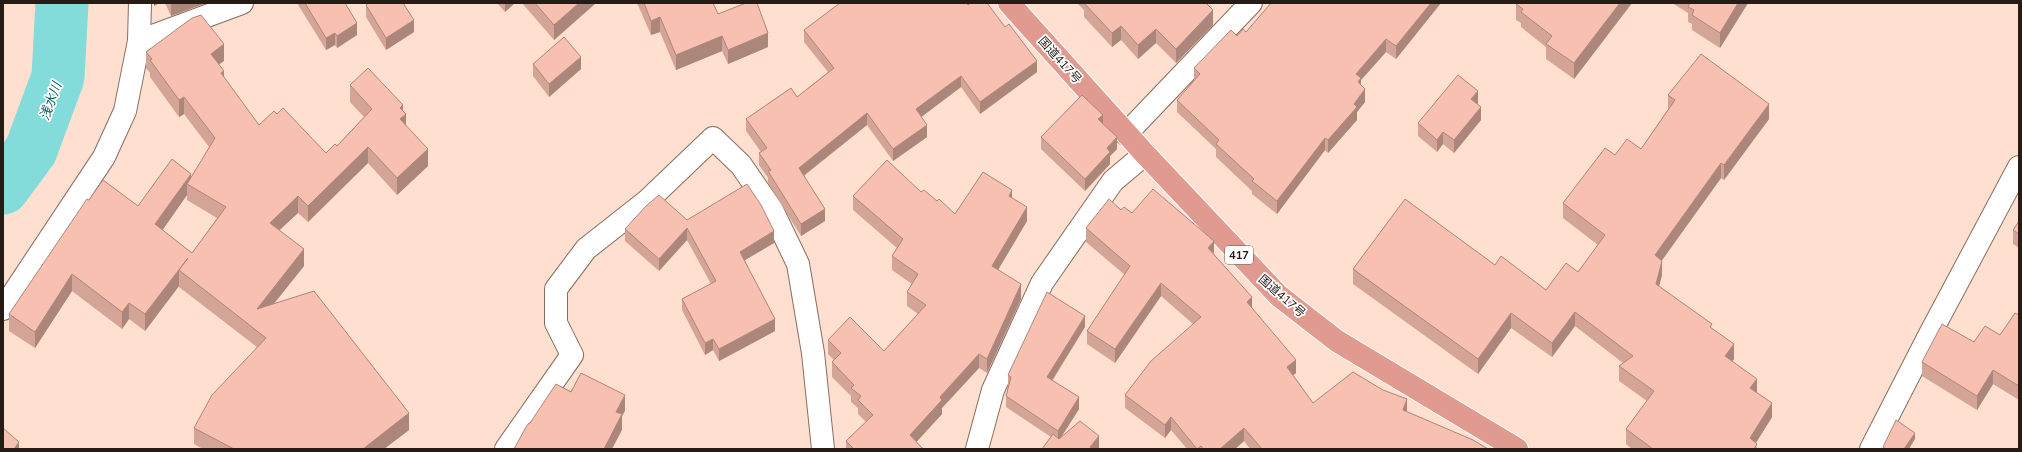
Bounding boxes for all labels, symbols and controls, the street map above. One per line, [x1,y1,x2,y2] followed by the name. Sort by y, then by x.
[1036,33,1085,86] street label: 国道417号
[36,78,65,122] water label: 浅水川
[1225,246,1253,264] road number: 417
[1256,271,1309,320] street label: 国道417号

